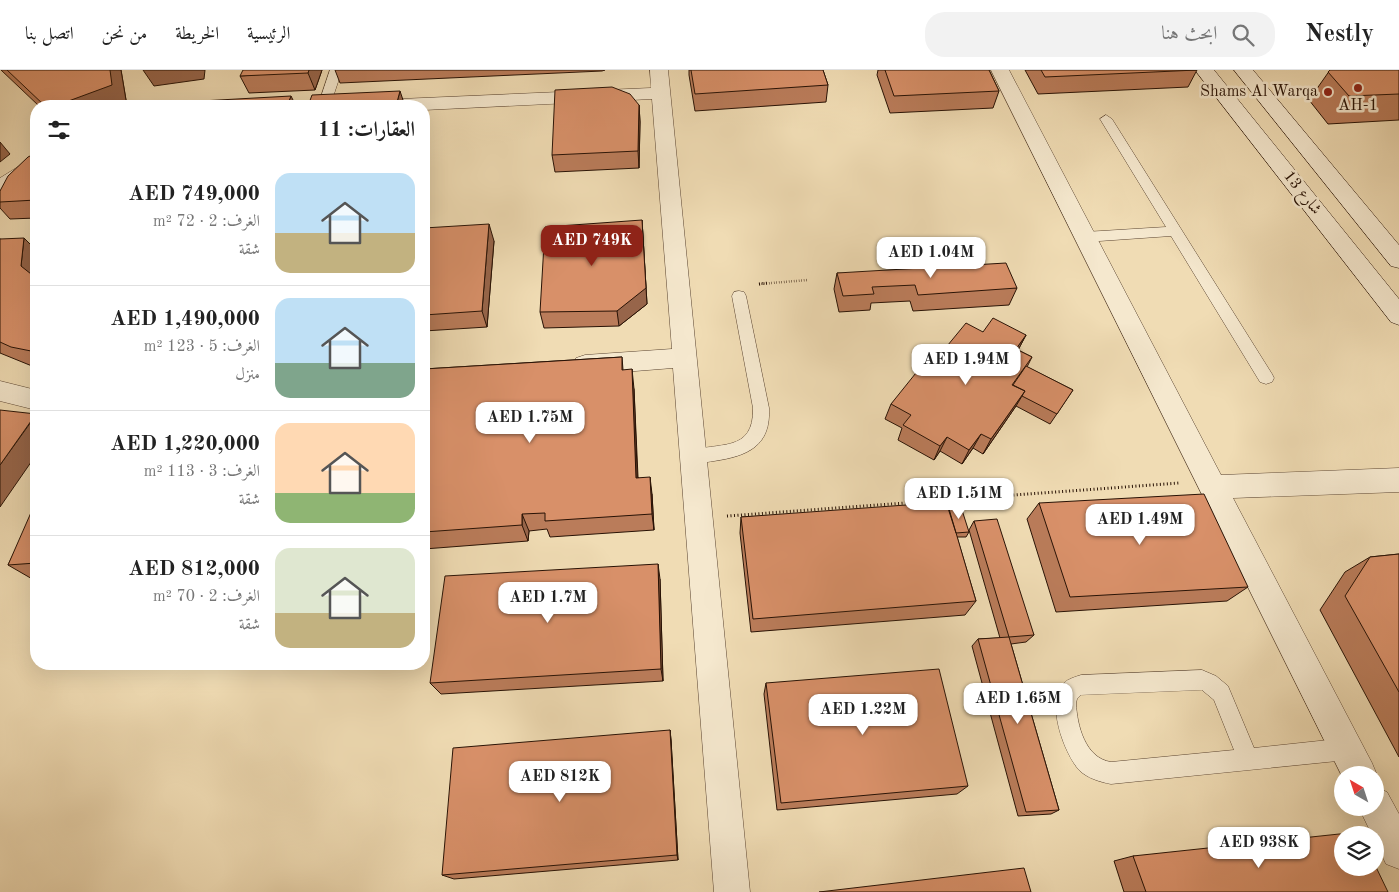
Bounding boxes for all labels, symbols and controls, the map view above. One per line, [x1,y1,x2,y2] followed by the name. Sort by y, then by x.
[925,12,1275,57] search box
[1229,21,1257,49] icon: search
[1305,23,1374,47] text: Nestly
[25,25,74,43] text: اتصل بنا
[102,25,147,43] text: من نحن
[175,25,219,43] text: الخريطة
[247,25,290,43] text: الرئيسية
[1161,25,1217,44] text: ابحث هنا
[1352,82,1364,94] marker: AH-1
[1200,84,1318,100] place label: Shams Al Warqa
[1322,86,1334,98] marker: Shams Al Warqa
[1338,98,1378,114] place label: AH-1
[45,116,73,144] icon: filters
[318,120,415,141] text: العقارات: 11
[1277,168,1324,220] street label: شارع 13
[128,184,260,205] text: AED 749,000
[315,193,375,253] icon: home
[153,214,260,230] text: الغرف: 2 · 72 m²
[540,224,644,267] pin: AED 749K
[552,233,632,249] text: AED 749K
[874,236,988,279] pin: AED 1.04M
[239,242,260,258] text: شقة
[888,245,974,261] text: AED 1.04M
[110,309,260,330] text: AED 1,490,000
[315,318,375,378] icon: home
[144,339,260,355] text: الغرف: 5 · 123 m²
[909,344,1023,386] pin: AED 1.94M
[923,352,1009,368] text: AED 1.94M
[235,367,260,383] text: منزل
[473,402,587,444] pin: AED 1.75M
[487,410,573,426] text: AED 1.75M
[110,434,260,455] text: AED 1,220,000
[315,443,375,503] icon: home
[144,464,260,480] text: الغرف: 3 · 113 m²
[902,478,1016,520] pin: AED 1.51M
[916,486,1002,502] text: AED 1.51M
[239,492,260,508] text: شقة
[1083,504,1197,546] pin: AED 1.49M
[1097,512,1183,528] text: AED 1.49M
[128,559,260,580] text: AED 812,000
[315,568,375,628] icon: home
[496,582,600,624] pin: AED 1.7M
[153,589,260,605] text: الغرف: 2 · 70 m²
[509,590,587,606] text: AED 1.7M
[239,617,260,633] text: شقة
[961,682,1075,725] pin: AED 1.65M
[975,691,1061,707] text: AED 1.65M
[806,694,920,736] pin: AED 1.22M
[820,702,906,718] text: AED 1.22M
[508,760,612,803] pin: AED 812K
[1334,766,1384,816] north arrow
[1334,766,1384,876] map controls
[520,769,600,785] text: AED 812K
[1207,826,1311,869] pin: AED 938K
[1334,826,1384,876] button: layers
[1219,835,1299,851] text: AED 938K

